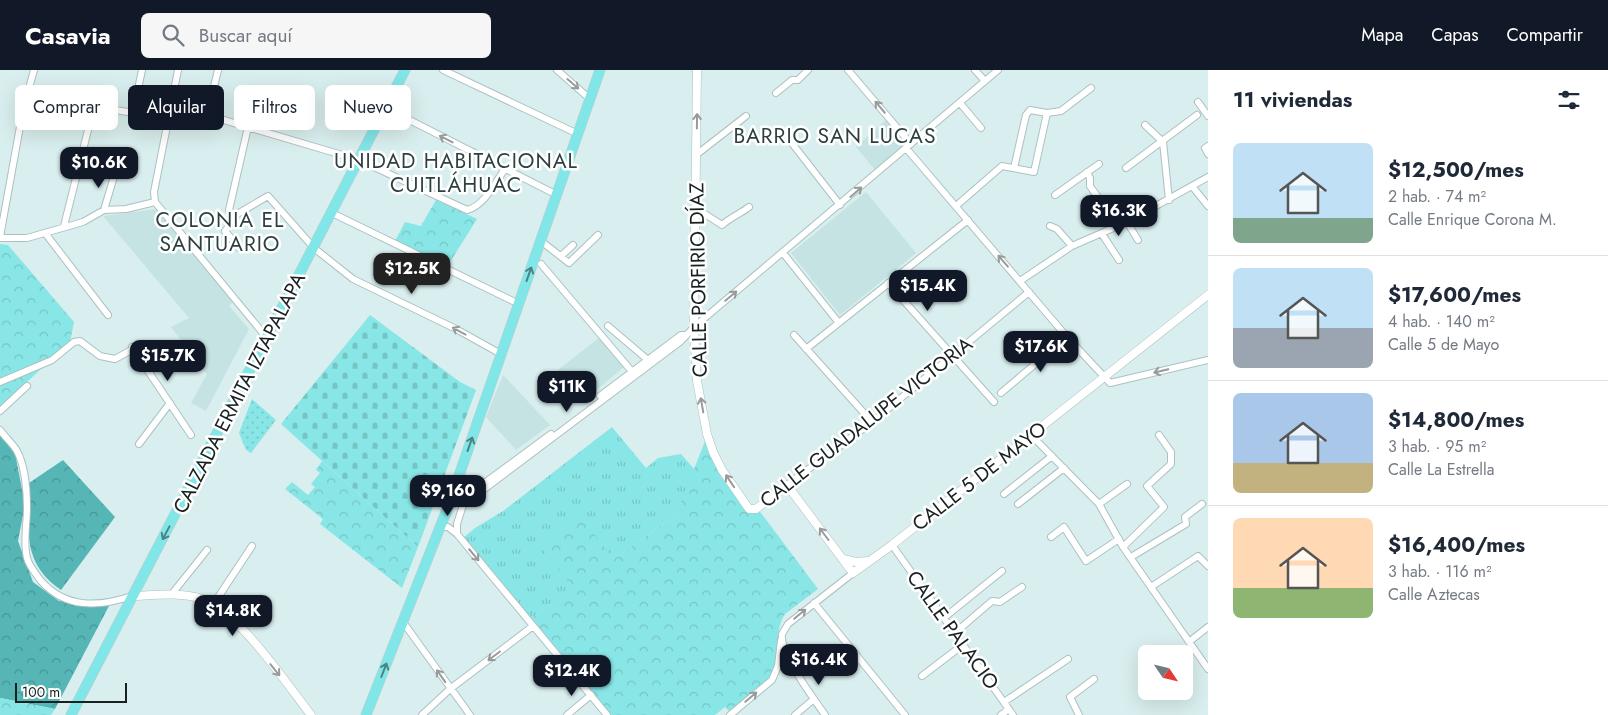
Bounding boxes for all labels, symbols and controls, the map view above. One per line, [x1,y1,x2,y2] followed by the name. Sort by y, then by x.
[141,13,491,58] search box
[25,18,111,53] text: Casavia
[159,21,187,49] icon: search
[199,22,292,49] text: Buscar aquí
[1361,22,1403,48] text: Mapa
[1431,22,1479,48] text: Capas
[1507,22,1583,48] text: Compartir
[567,79,580,90] one-way arrow
[15,85,118,130] chip: Comprar
[128,85,224,130] chip: Alquilar
[234,85,315,130] chip: Filtros
[325,85,411,130] chip: Nuevo
[1233,85,1352,115] text: 11 viviendas
[1555,86,1583,114] icon: filters
[874,101,885,114] one-way arrow
[692,113,702,130] one-way arrow
[734,121,936,151] district label: BARRIO SAN LUCAS
[439,134,454,144] one-way arrow
[58,146,140,189] pin: $10.6K
[334,146,578,200] district label: UNIDAD HABITACIONAL CUITLÁHUAC
[71,151,127,174] text: $10.6K
[1388,155,1524,185] text: $12,500/mes
[1273,163,1333,223] icon: home
[682,182,715,378] street label: CALLE PORFIRIO DÍAZ
[1388,185,1486,208] text: 2 hab. · 74 m²
[849,186,862,197] one-way arrow
[1078,194,1160,237] pin: $16.3K
[1091,199,1147,222] text: $16.3K
[156,205,284,259] district label: COLONIA EL SANTUARIO
[1388,208,1557,231] text: Calle Enrique Corona M.
[371,252,453,295] pin: $12.5K
[997,255,1008,268] one-way arrow
[384,257,440,280] text: $12.5K
[166,267,313,519] street label: CALZADA ERMITA IZTAPALAPA
[525,267,534,282] one-way arrow
[887,270,969,312] pin: $15.4K
[900,274,956,297] text: $15.4K
[1388,280,1521,310] text: $17,600/mes
[1273,288,1333,348] icon: home
[725,291,738,302] one-way arrow
[1388,310,1495,333] text: 4 hab. · 140 m²
[452,325,466,335] one-way arrow
[754,329,980,515] street label: CALLE GUADALUPE VICTORIA
[1000,330,1082,373] pin: $17.6K
[1388,333,1499,356] text: Calle 5 de Mayo
[1014,335,1068,358] text: $17.6K
[127,340,209,382] pin: $15.7K
[141,344,195,367] text: $15.7K
[1153,367,1169,376] one-way arrow
[537,370,597,413] pin: $11K
[548,375,586,398] text: $11K
[696,397,706,413] one-way arrow
[1388,405,1524,435] text: $14,800/mes
[1273,413,1333,473] icon: home
[906,415,1053,538] street label: CALLE 5 DE MAYO
[1388,435,1486,458] text: 3 hab. · 95 m²
[466,437,475,452] one-way arrow
[1388,458,1494,481] text: Calle La Estrella
[407,474,489,517] pin: $9,160
[725,475,735,489] one-way arrow
[421,479,475,502] text: $9,160
[161,525,170,540] one-way arrow
[818,528,829,541] one-way arrow
[1388,530,1525,560] text: $16,400/mes
[1273,538,1333,598] icon: home
[469,548,480,561] one-way arrow
[1388,560,1492,583] text: 3 hab. · 116 m²
[899,565,1006,696] street label: CALLE PALACIO
[1388,583,1480,606] text: Calle Aztecas
[192,594,274,637] pin: $14.8K
[205,599,261,622] text: $14.8K
[794,608,807,619] one-way arrow
[778,644,860,686] pin: $16.4K
[1138,645,1192,700] north arrow
[1138,645,1193,700] map controls
[791,648,847,671] text: $16.4K
[488,650,501,661] one-way arrow
[531,654,613,697] pin: $12.4K
[544,659,600,682] text: $12.4K
[269,663,280,676] one-way arrow
[380,663,390,678] one-way arrow
[436,669,446,683] one-way arrow
[15,680,128,703] scale bar
[22,682,60,702] text: 100 m
[744,692,757,703] one-way arrow

